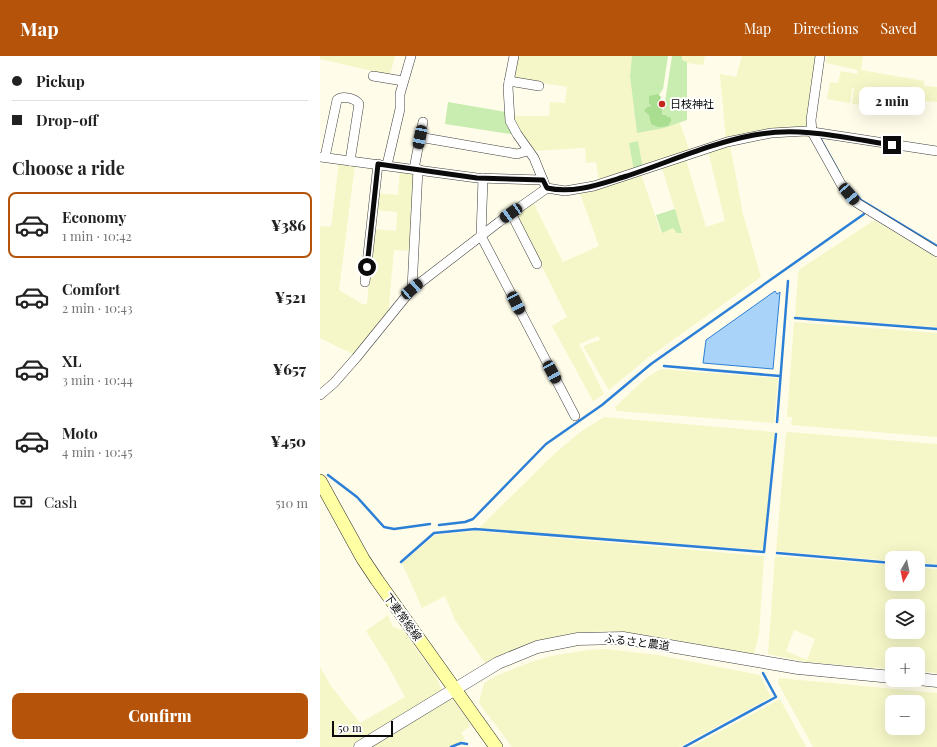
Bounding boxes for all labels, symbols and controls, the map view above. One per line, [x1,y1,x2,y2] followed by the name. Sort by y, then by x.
[20,15,59,41] text: Map
[744,19,771,38] text: Map
[793,19,859,38] text: Directions
[881,19,917,38] text: Saved
[36,71,85,91] text: Pickup
[859,87,925,115] callout: 2 min
[875,92,909,109] text: 2 min
[670,96,714,111] place label: 日枝神社
[657,99,667,109] marker: 日枝神社
[36,110,98,130] text: Drop-off
[412,124,428,150] car
[883,136,901,154] route end
[12,156,125,180] text: Choose a ride
[837,181,861,207] car
[498,201,524,225] car
[14,207,50,243] icon: car
[62,207,126,227] text: Economy
[271,215,306,235] text: ¥386
[62,227,132,244] text: 1 min · 10:42
[358,258,376,276] route start
[399,277,425,301] car
[14,279,50,315] icon: car
[62,279,120,299] text: Comfort
[275,287,306,307] text: ¥521
[505,290,527,316] car
[62,299,133,316] text: 2 min · 10:43
[14,351,50,387] icon: car
[62,351,82,371] text: XL
[273,359,306,379] text: ¥657
[541,359,563,385] car
[62,371,133,388] text: 3 min · 10:44
[14,423,50,459] icon: car
[62,423,98,443] text: Moto
[271,431,306,451] text: ¥450
[62,443,133,460] text: 4 min · 10:45
[12,491,34,513] icon: cash
[44,492,77,512] text: Cash
[275,494,308,511] text: 510 m
[885,551,925,591] north arrow
[885,551,925,735] map controls
[381,590,426,643] street label: 下妻常総線
[885,599,925,639] button: layers
[603,630,671,653] street label: ふるさと農道
[885,647,925,687] button: +
[12,693,308,739] button: Confirm
[885,695,925,735] button: −
[332,719,393,738] scale bar
[338,720,362,735] text: 50 m

